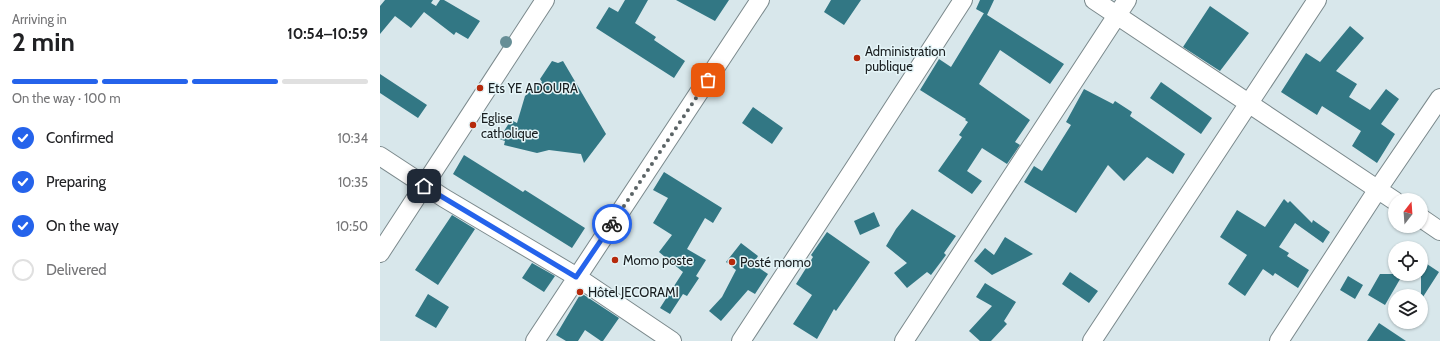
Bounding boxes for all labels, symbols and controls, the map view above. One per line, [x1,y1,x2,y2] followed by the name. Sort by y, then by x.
[12,11,67,27] text: Arriving in
[287,25,368,43] text: 10:54–10:59
[12,26,75,58] text: 2 min
[865,43,946,74] place label: Administration publique
[852,53,862,63] marker: Administration publique
[691,63,725,97] pin
[697,69,719,91] icon: bag
[488,80,578,96] place label: Ets YE ADOURA
[475,83,485,93] marker: Ets YE ADOURA
[12,90,121,106] text: On the way · 100 m
[481,110,538,141] place label: Eglise catholique
[468,120,478,130] marker: Eglise catholique
[12,127,34,149] icon: check
[46,129,114,147] text: Confirmed
[337,130,368,146] text: 10:34
[407,169,441,203] pin
[12,171,34,193] icon: check
[46,173,106,191] text: Preparing
[338,174,368,190] text: 10:35
[413,175,435,197] icon: home
[1388,193,1428,233] north arrow
[1388,193,1428,329] map controls
[592,204,632,244] courier
[601,213,623,235] icon: bike
[12,215,34,237] icon: check
[46,217,119,235] text: On the way
[336,218,368,234] text: 10:50
[1388,241,1428,281] button: locate
[623,252,693,268] place label: Momo poste
[740,254,811,270] place label: Posté momo
[610,255,620,265] marker: Momo poste
[727,257,737,267] marker: Posté momo
[46,261,107,279] text: Delivered
[588,284,679,300] place label: Hôtel JECORAMI
[575,287,585,297] marker: Hôtel JECORAMI
[1388,289,1428,329] button: layers

